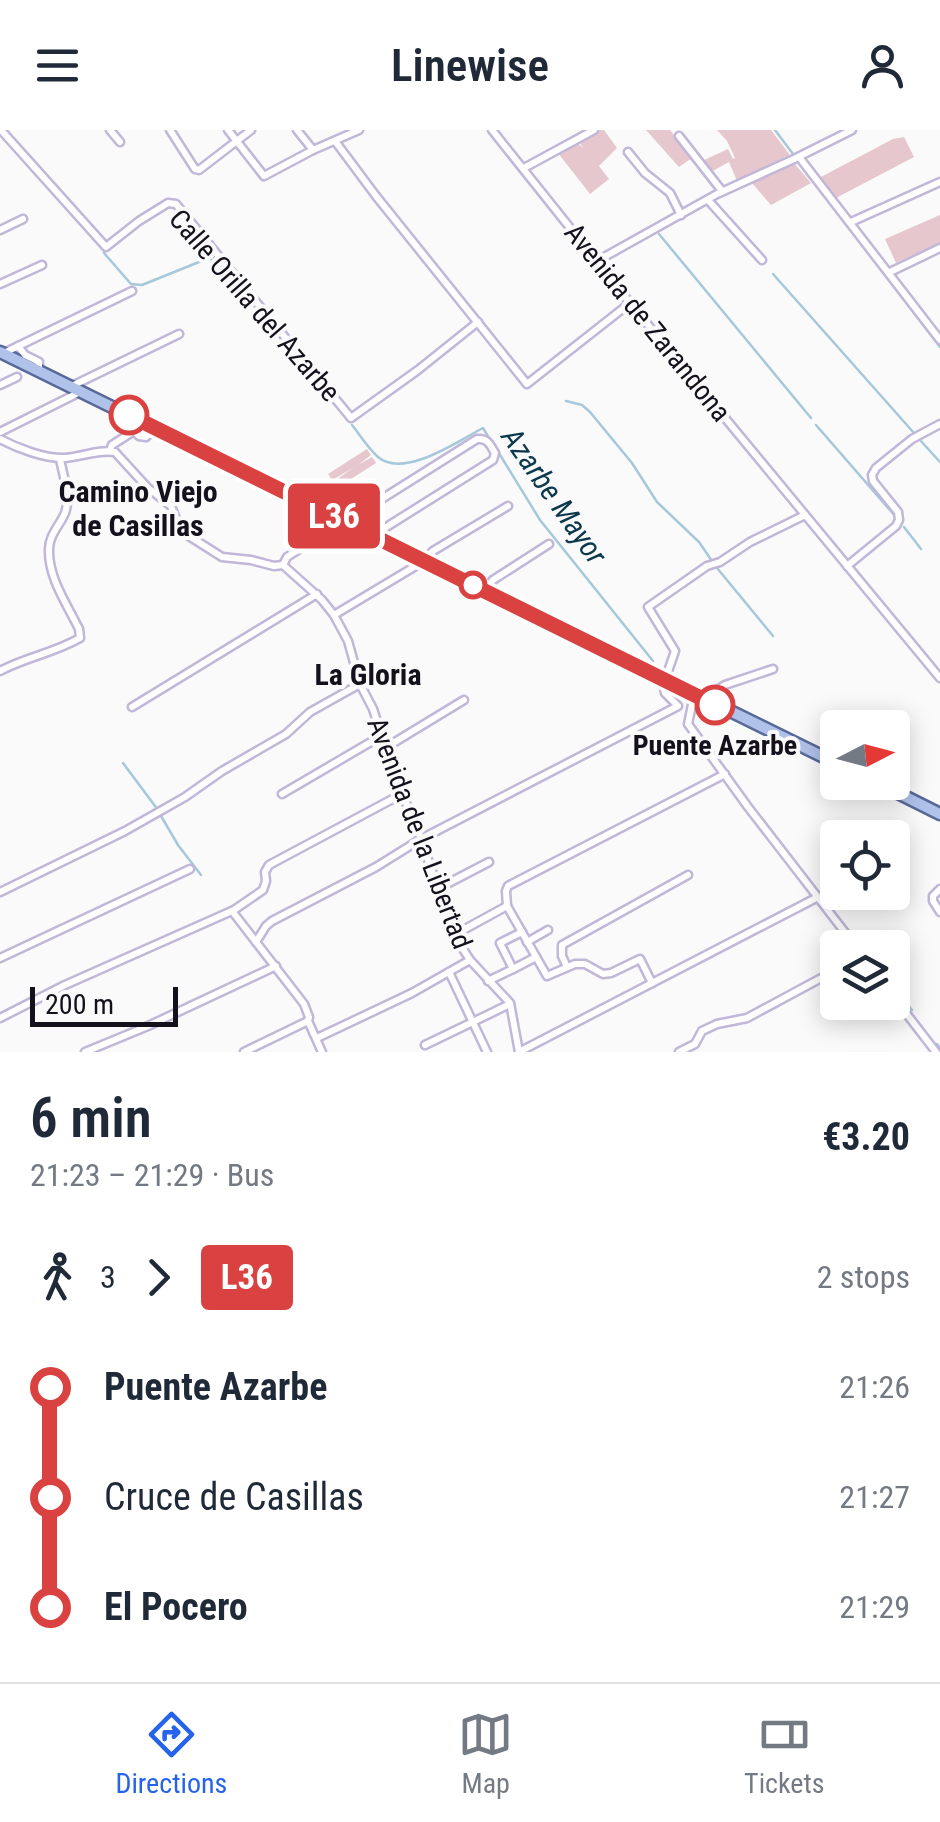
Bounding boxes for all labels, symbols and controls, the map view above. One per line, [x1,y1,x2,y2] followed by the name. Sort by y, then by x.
[30,38,85,93] icon: menu
[855,38,910,93] icon: person
[391,39,549,92] text: Linewise
[162,203,347,408] street label: Calle Orilla del Azarbe
[558,217,738,428] street label: Avenida de Zarandona
[110,396,148,434] unlabelled marker
[494,420,615,572] water label: Azarbe Mayor
[58,474,218,543] district label: Camino Viejo de Casillas
[276,484,392,548] line badge: L36
[308,496,360,537] text: L36
[460,572,486,598] unlabelled marker
[314,657,422,692] district label: La Gloria
[696,686,734,724] marker: Puente Azarbe
[820,710,910,800] north arrow
[820,710,910,1020] map controls
[360,713,479,954] street label: Avenida de la Libertad
[633,729,797,762] place label: Puente Azarbe
[820,820,910,910] button: locate
[820,930,910,1020] button: layers
[30,982,178,1026] scale bar
[45,988,114,1021] text: 200 m
[30,1086,152,1150] text: 6 min
[822,1115,910,1159] text: €3.20
[30,1156,274,1194] text: 21:23 – 21:29 · Bus
[30,1250,85,1305] icon: walk
[131,1250,186,1305] icon: forward
[221,1257,273,1298] text: L36
[100,1258,116,1296] text: 3
[817,1258,910,1296] text: 2 stops
[104,1365,327,1409] text: Puente Azarbe
[839,1368,910,1406] text: 21:26
[104,1475,364,1519] text: Cruce de Casillas
[839,1478,910,1516] text: 21:27
[104,1585,248,1629] text: El Pocero
[839,1588,910,1626] text: 21:29
[115,1707,227,1800] tab: Directions
[458,1707,513,1800] tab: Map
[744,1707,825,1800] tab: Tickets

